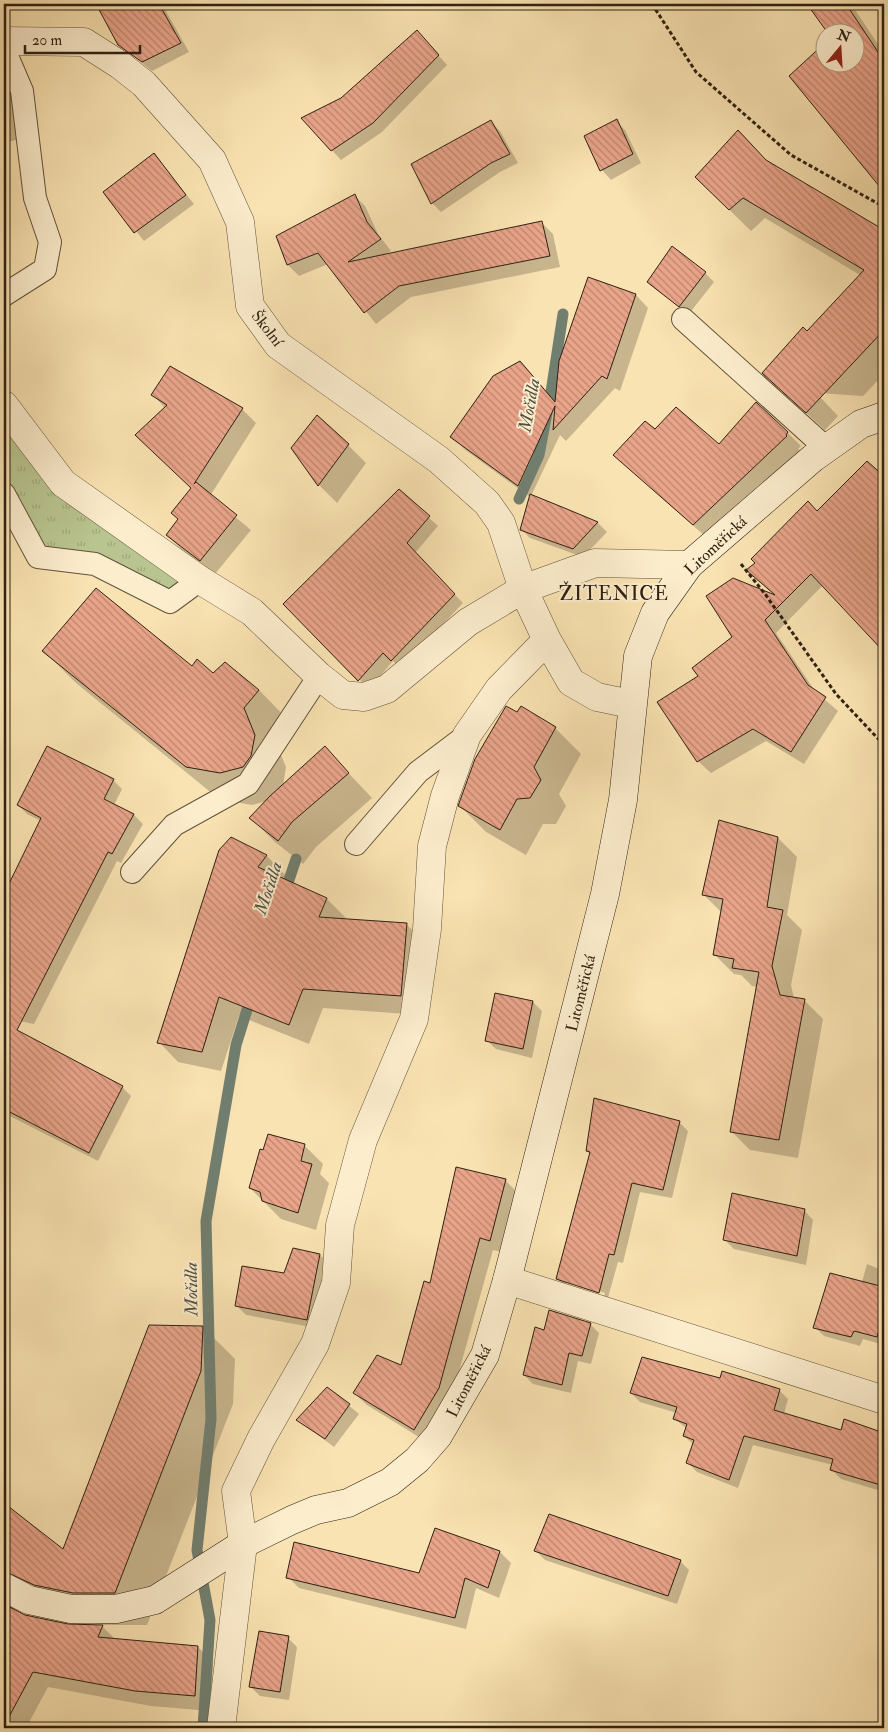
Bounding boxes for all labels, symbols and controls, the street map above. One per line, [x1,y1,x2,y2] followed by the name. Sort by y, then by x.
[25,22,140,54] scale bar
[816,22,866,72] north arrow
[834,26,853,46] text: N
[32,31,62,50] text: 20 m
[247,306,289,352] street label: Školní
[513,376,546,435] water label: Močidla
[680,511,751,580] street label: Litoměřická
[559,580,669,606] district label: ŽITENICE
[249,859,288,918] water label: Močidla
[562,952,600,1034] street label: Litoměřická
[180,1262,203,1317] water label: Močidla
[442,1342,496,1421] street label: Litoměřická

